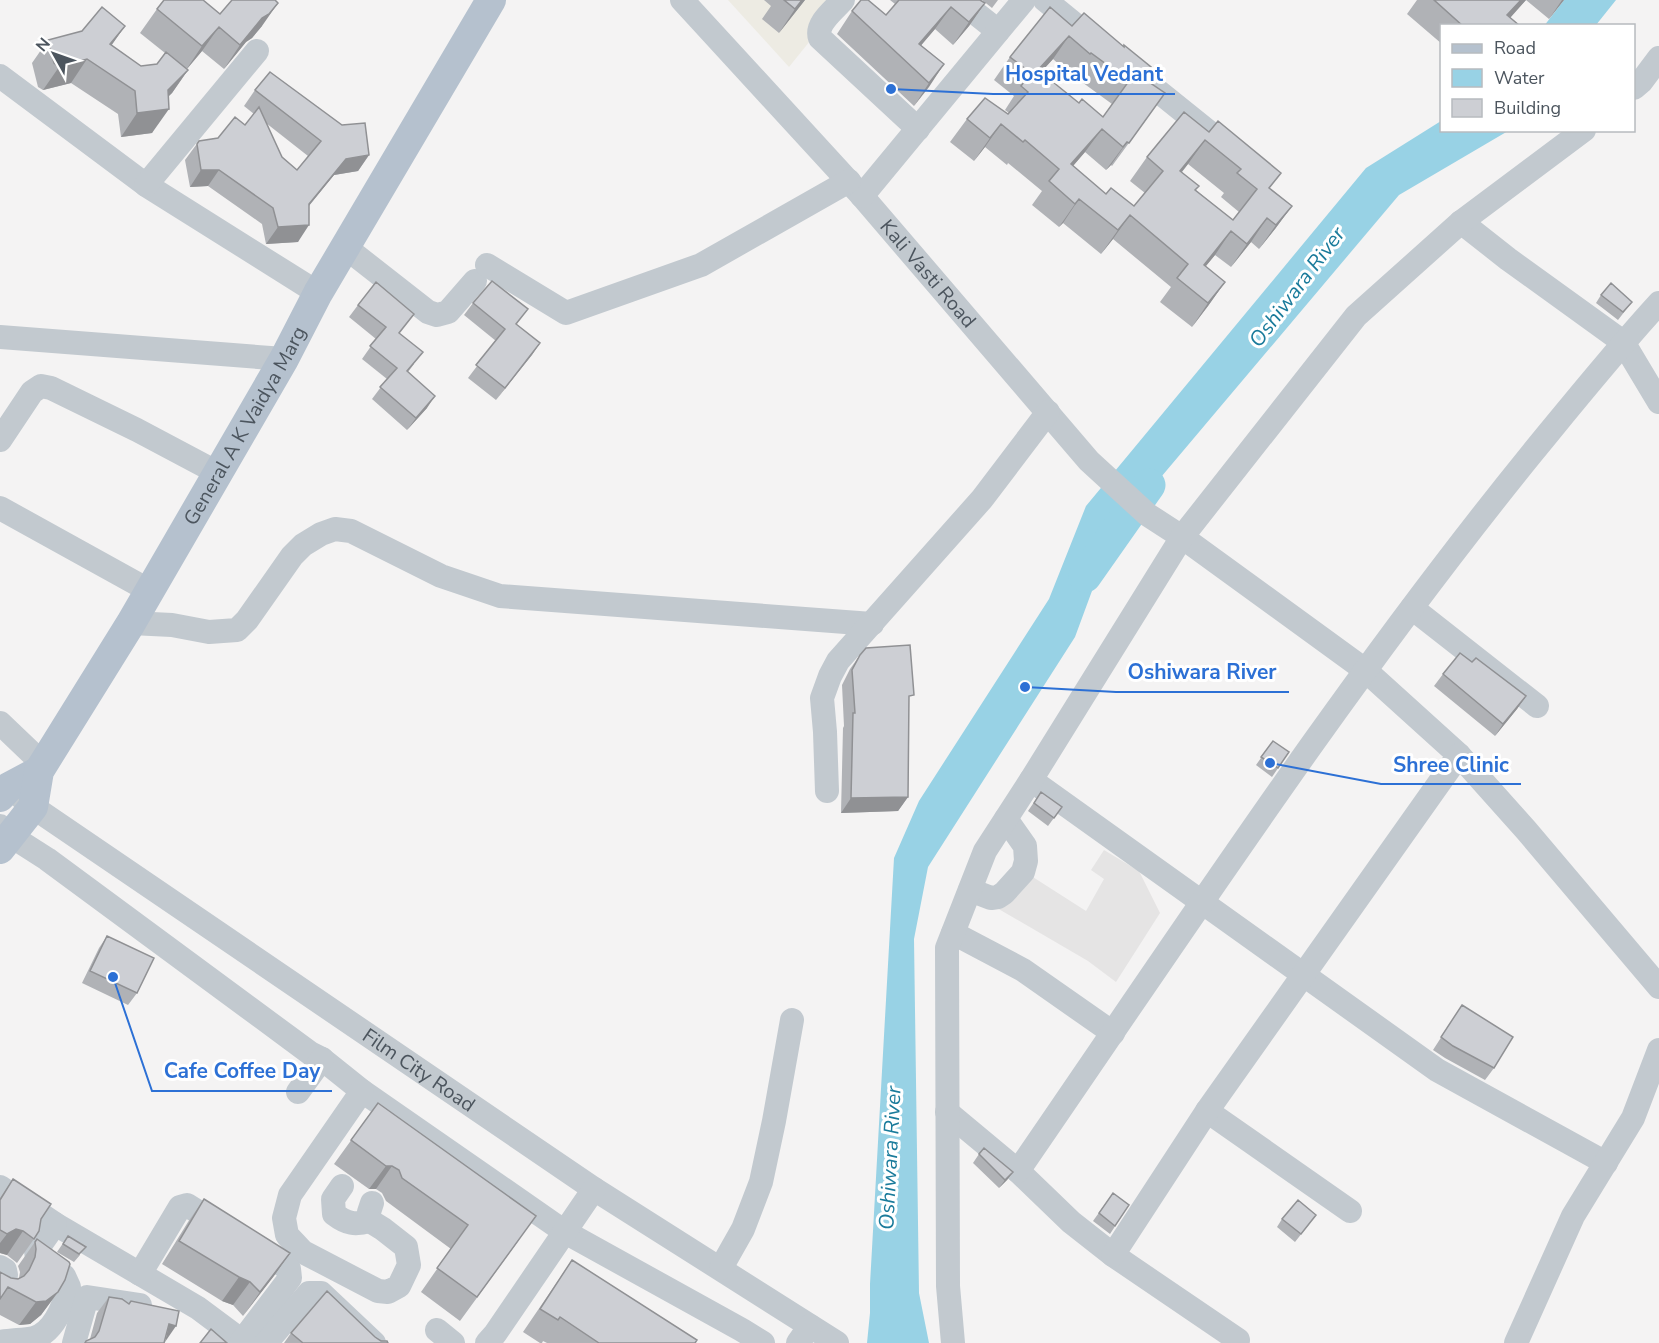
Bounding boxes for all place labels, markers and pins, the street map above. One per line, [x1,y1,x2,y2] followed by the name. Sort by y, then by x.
[993,55,1175,94] callout: Hospital Vedant
[1116,653,1289,692] callout: Oshiwara River
[1381,745,1521,784] callout: Shree Clinic
[152,1052,332,1091] callout: Cafe Coffee Day

